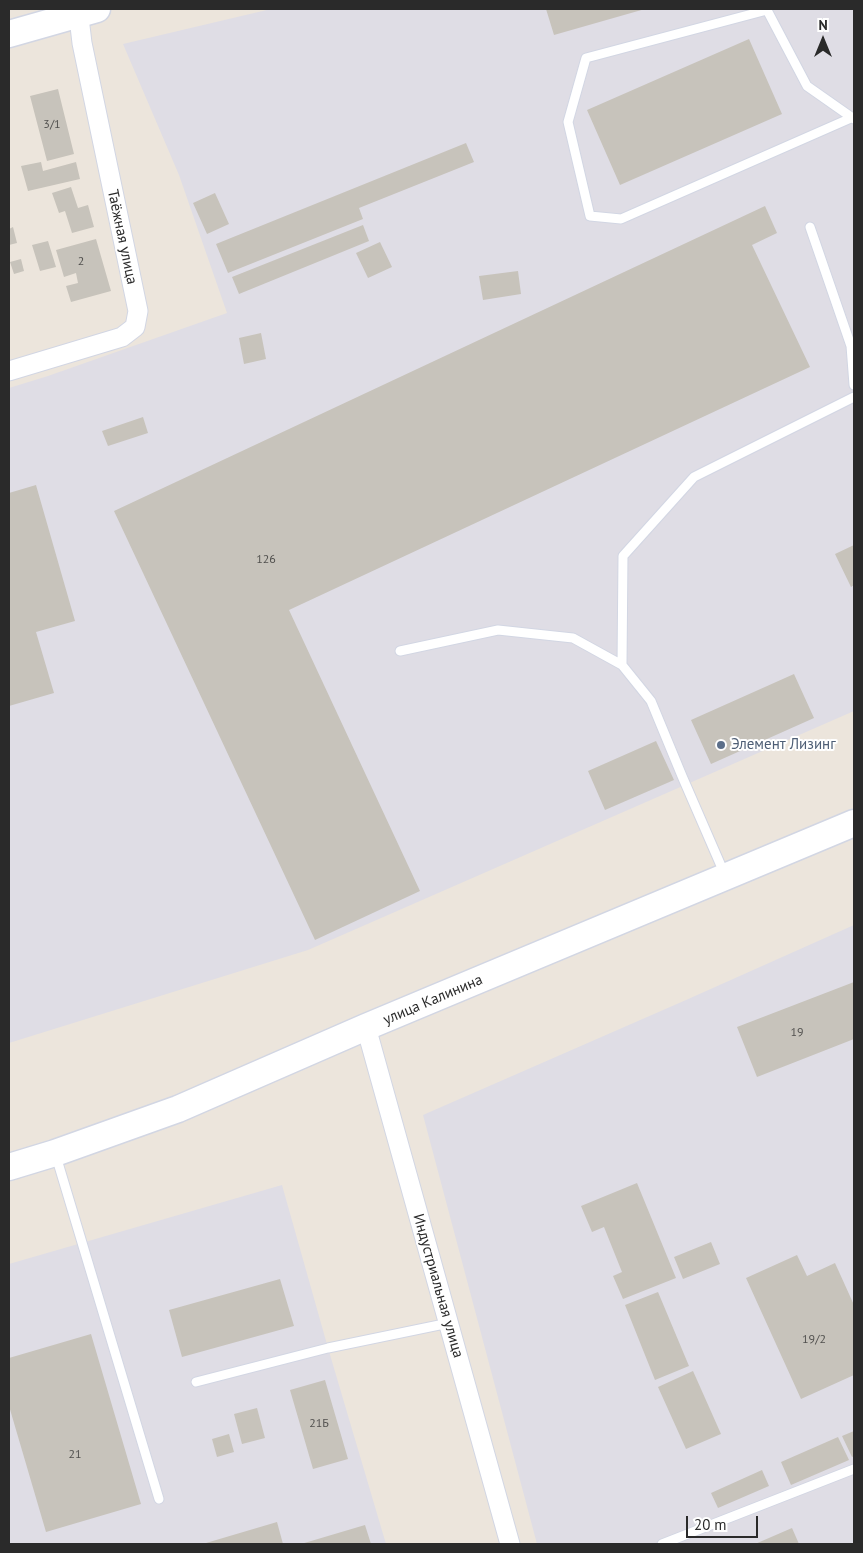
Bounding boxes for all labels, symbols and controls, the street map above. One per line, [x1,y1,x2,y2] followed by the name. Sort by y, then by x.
[798,15,848,65] north arrow
[818,16,828,34] text: N
[43,118,61,132] house number: 3/1
[103,188,141,286] street label: Таёжная улица
[78,255,84,269] house number: 2
[256,553,276,567] house number: 126
[731,736,836,754] place label: Элемент Лизинг
[715,739,727,751] marker: Элемент Лизинг
[381,971,485,1029] street label: улица Калинина
[790,1026,804,1040] house number: 19
[409,1212,467,1360] street label: Индустриальная улица
[802,1333,826,1347] house number: 19/2
[309,1417,329,1431] house number: 21Б
[68,1448,82,1462] house number: 21
[688,1506,760,1538] scale bar
[694,1515,727,1534] text: 20 m

